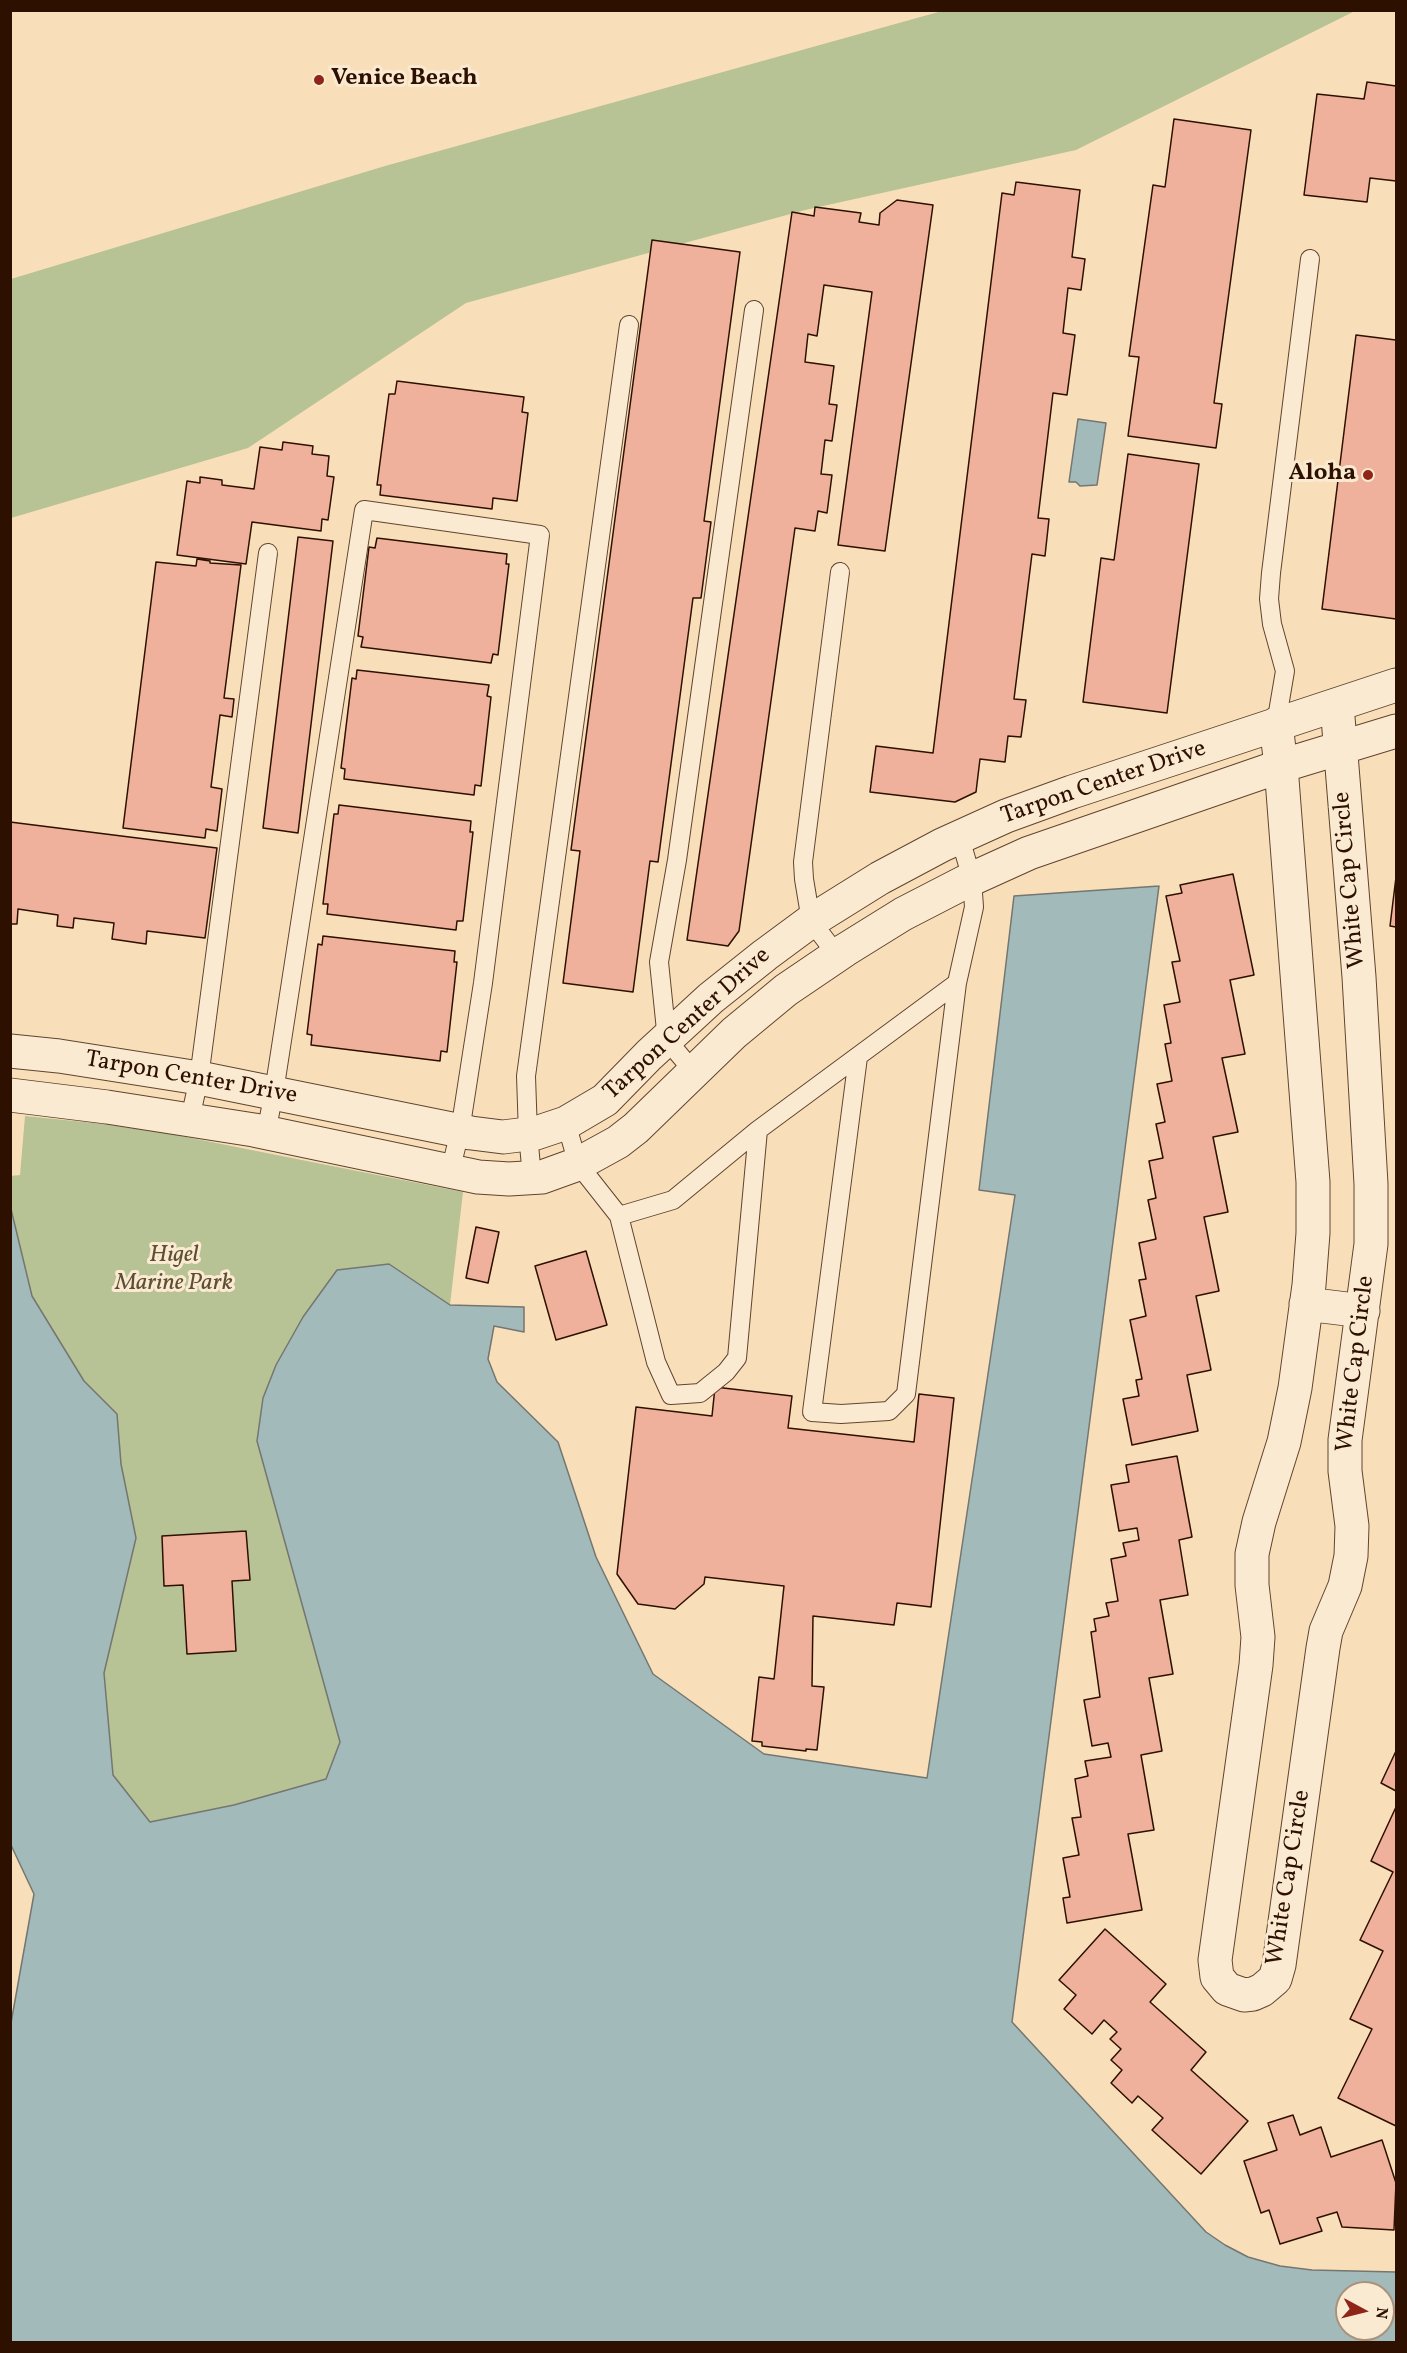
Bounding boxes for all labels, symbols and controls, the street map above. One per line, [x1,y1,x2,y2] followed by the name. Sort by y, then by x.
[331,66,478,94] place label: Venice Beach
[312,73,326,87] marker: Venice Beach
[1288,461,1356,489] place label: Aloha
[1361,468,1375,482] marker: Aloha
[998,735,1210,833] street label: Tarpon Center Drive
[1329,790,1373,970] street label: White Cap Circle
[599,942,777,1108] street label: Tarpon Center Drive
[83,1046,299,1112] street label: Tarpon Center Drive
[115,1243,233,1299] park label: Higel Marine Park
[1332,1274,1382,1454] street label: White Cap Circle
[1262,1788,1318,1968] street label: White Cap Circle
[1335,2281,1395,2341] north arrow
[1369,2306,1393,2320] text: N

